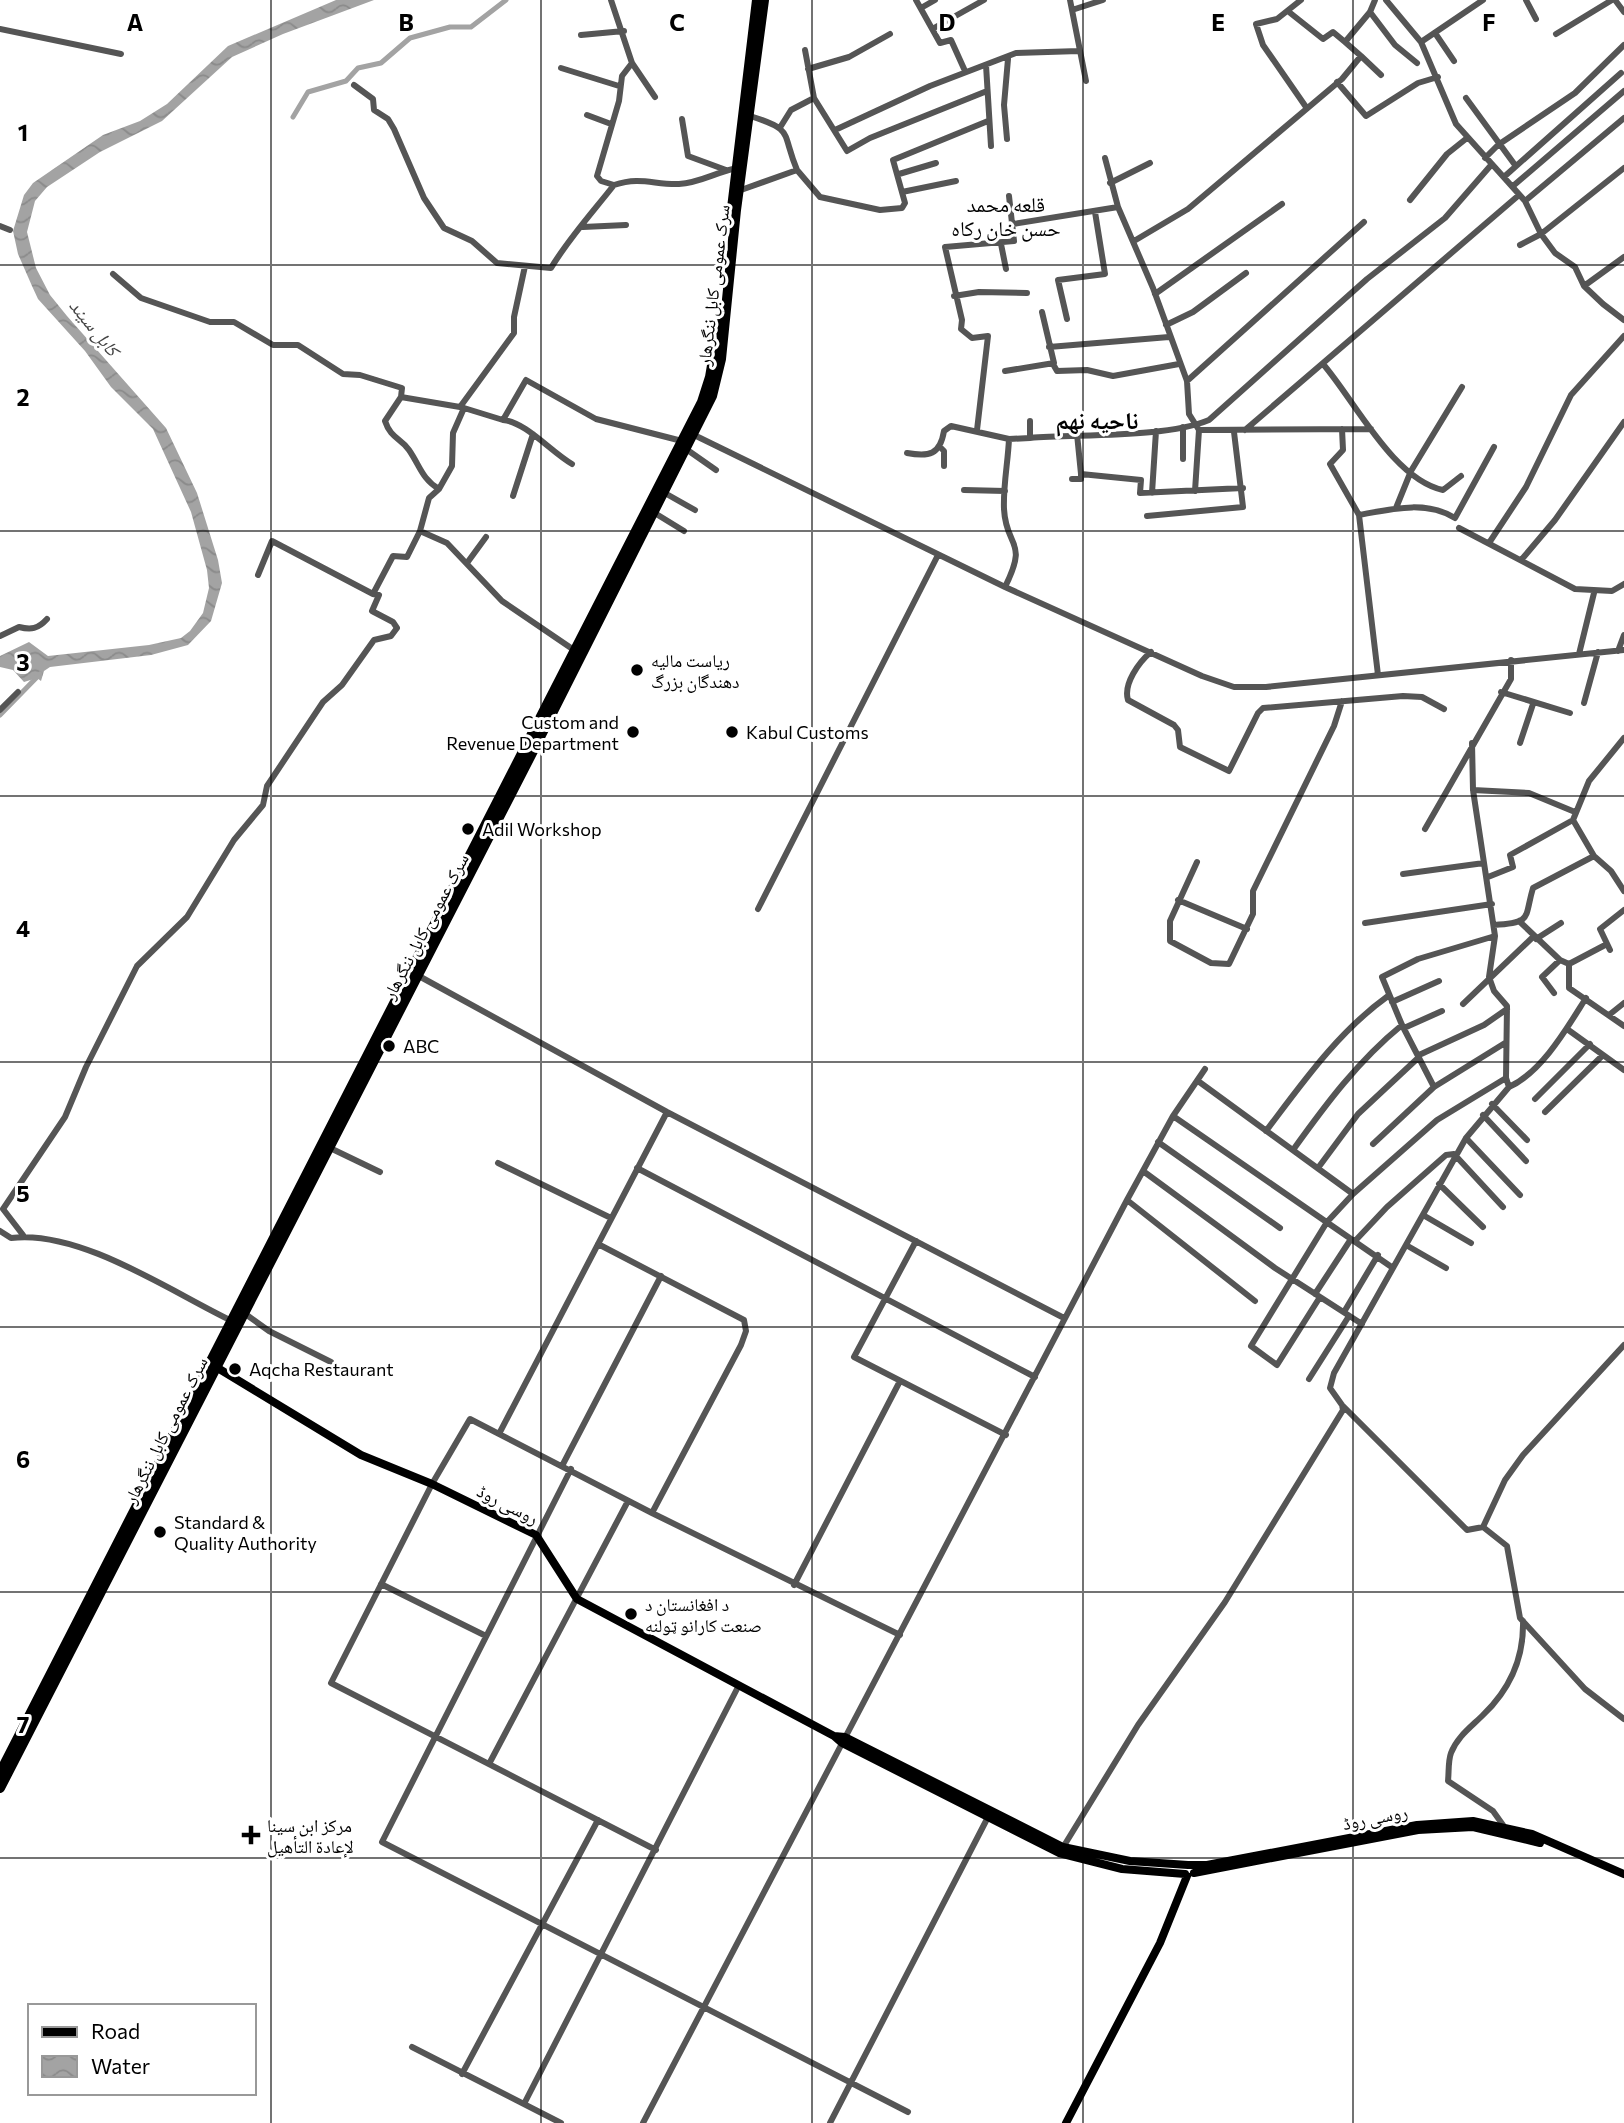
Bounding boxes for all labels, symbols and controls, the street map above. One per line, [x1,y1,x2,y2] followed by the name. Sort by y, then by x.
[127,8,144,36] text: A
[398,8,414,36] text: B
[669,8,685,36] text: C
[939,8,956,36] text: D
[1211,8,1225,36] text: E
[1482,8,1496,36] text: F
[18,118,28,146] text: 1
[951,191,1061,242] district label: قلعه محمد حسن خان رکاه
[692,203,735,368] street label: سرک عمومی کابل ننگرهار
[64,294,127,363] water label: کابل سيند
[16,383,30,411] text: 2
[1056,405,1138,437] district label: ناحیه نهم
[16,648,30,676] text: 3
[651,649,740,693] place label: ریاست مالیه دهندگان بزرگ
[629,662,645,678] marker: ریاست مالیه دهندگان بزرگ
[446,711,619,754] place label: Custom and Revenue Department
[746,721,869,743] place label: Kabul Customs
[625,724,641,740] marker: Custom and Revenue Department
[724,724,740,740] marker: Kabul Customs
[482,818,602,840] place label: Adil Workshop
[460,821,476,837] marker: Adil Workshop
[377,849,474,1004] street label: سرک عمومی کابل ننگرهار
[16,914,30,942] text: 4
[403,1035,439,1057] place label: ABC
[381,1038,397,1054] marker: ABC
[16,1179,30,1207] text: 5
[118,1353,212,1509] street label: سرک عمومی کابل ننگرهار
[249,1358,394,1380] place label: Aqcha Restaurant
[227,1361,243,1377] marker: Aqcha Restaurant
[16,1445,30,1473] text: 6
[473,1479,542,1530] street label: روسی روڈ
[174,1511,317,1554] place label: Standard & Quality Authority
[152,1524,168,1540] marker: Standard & Quality Authority
[645,1593,762,1636] place label: د افغانستان د صنعت کارانو ټولنه
[623,1606,639,1622] marker: د افغانستان د صنعت کارانو ټولنه
[17,1710,29,1738] text: 7
[1341,1800,1410,1835] street label: روسی روڈ
[267,1814,354,1858] place label: مركز ابن سينا لإعادة التأهيل
[241,1825,261,1845] marker: مركز ابن سينا لإعادة التأهيل
[28,2004,256,2095] legend
[91,2018,140,2043] text: Road
[91,2053,150,2078] text: Water

